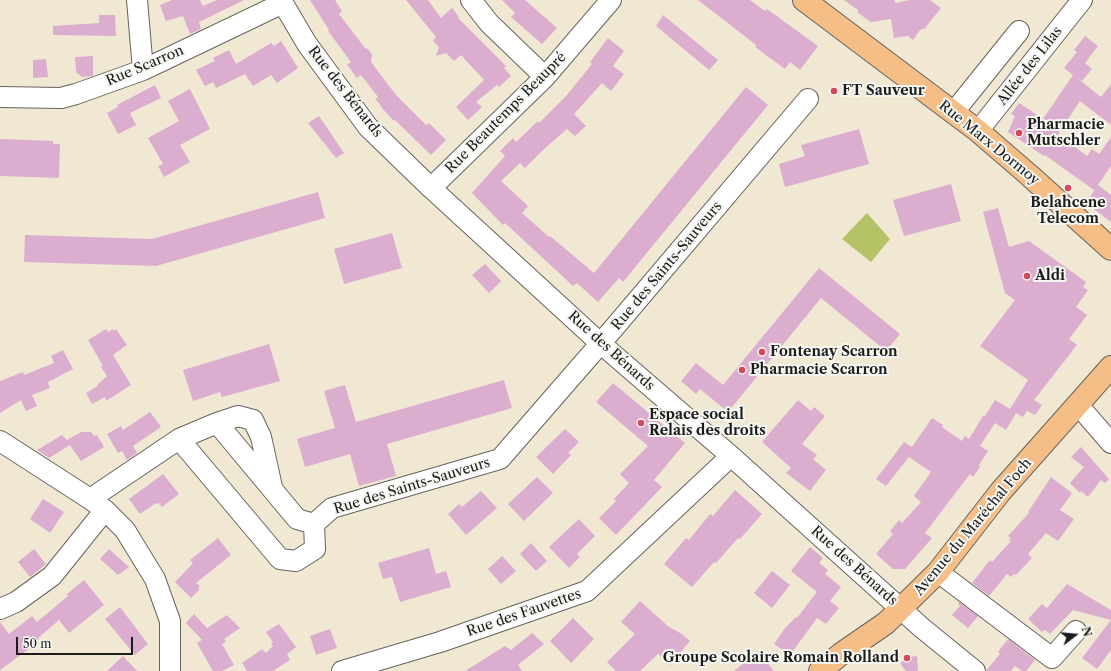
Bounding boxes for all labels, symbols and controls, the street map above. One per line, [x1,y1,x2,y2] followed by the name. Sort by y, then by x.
[994,23,1066,109] street label: Allée des Lilas
[104,42,186,90] street label: Rue Scarron
[304,43,386,141] street label: Rue des Bénards
[442,49,570,177] street label: Rue Beautemps Beaupré
[842,83,925,99] place label: FT Sauveur
[829,86,839,96] marker: FT Sauveur
[935,97,1043,189] street label: Rue Marx Dormoy
[1027,117,1104,150] place label: Pharmacie Mutschler
[1014,128,1024,138] marker: Pharmacie Mutschler
[1063,183,1073,193] marker: Belahcene Telecom
[1030,195,1106,228] place label: Belahcene Telecom
[608,198,726,334] street label: Rue des Saints-Sauveurs
[1035,268,1065,284] place label: Aldi
[1022,271,1032,281] marker: Aldi
[564,308,658,394] street label: Rue des Bénards
[770,344,898,360] place label: Fontenay Scarron
[757,347,767,357] marker: Fontenay Scarron
[750,362,888,378] place label: Pharmacie Scarron
[737,365,747,375] marker: Pharmacie Scarron
[649,407,766,440] place label: Espace social Relais des droits
[636,418,646,428] marker: Espace social Relais des droits
[332,454,492,518] street label: Rue des Saints-Sauveurs
[911,455,1035,599] street label: Avenue du Maréchal Foch
[807,523,901,609] street label: Rue des Bénards
[465,586,583,640] street label: Rue des Fauvettes
[1055,615,1095,655] north arrow
[1078,625,1095,638] text: N
[18,629,135,655] scale bar
[23,636,52,651] text: 50 m
[663,650,899,666] place label: Groupe Scolaire Romain Rolland
[902,653,912,663] marker: Groupe Scolaire Romain Rolland

